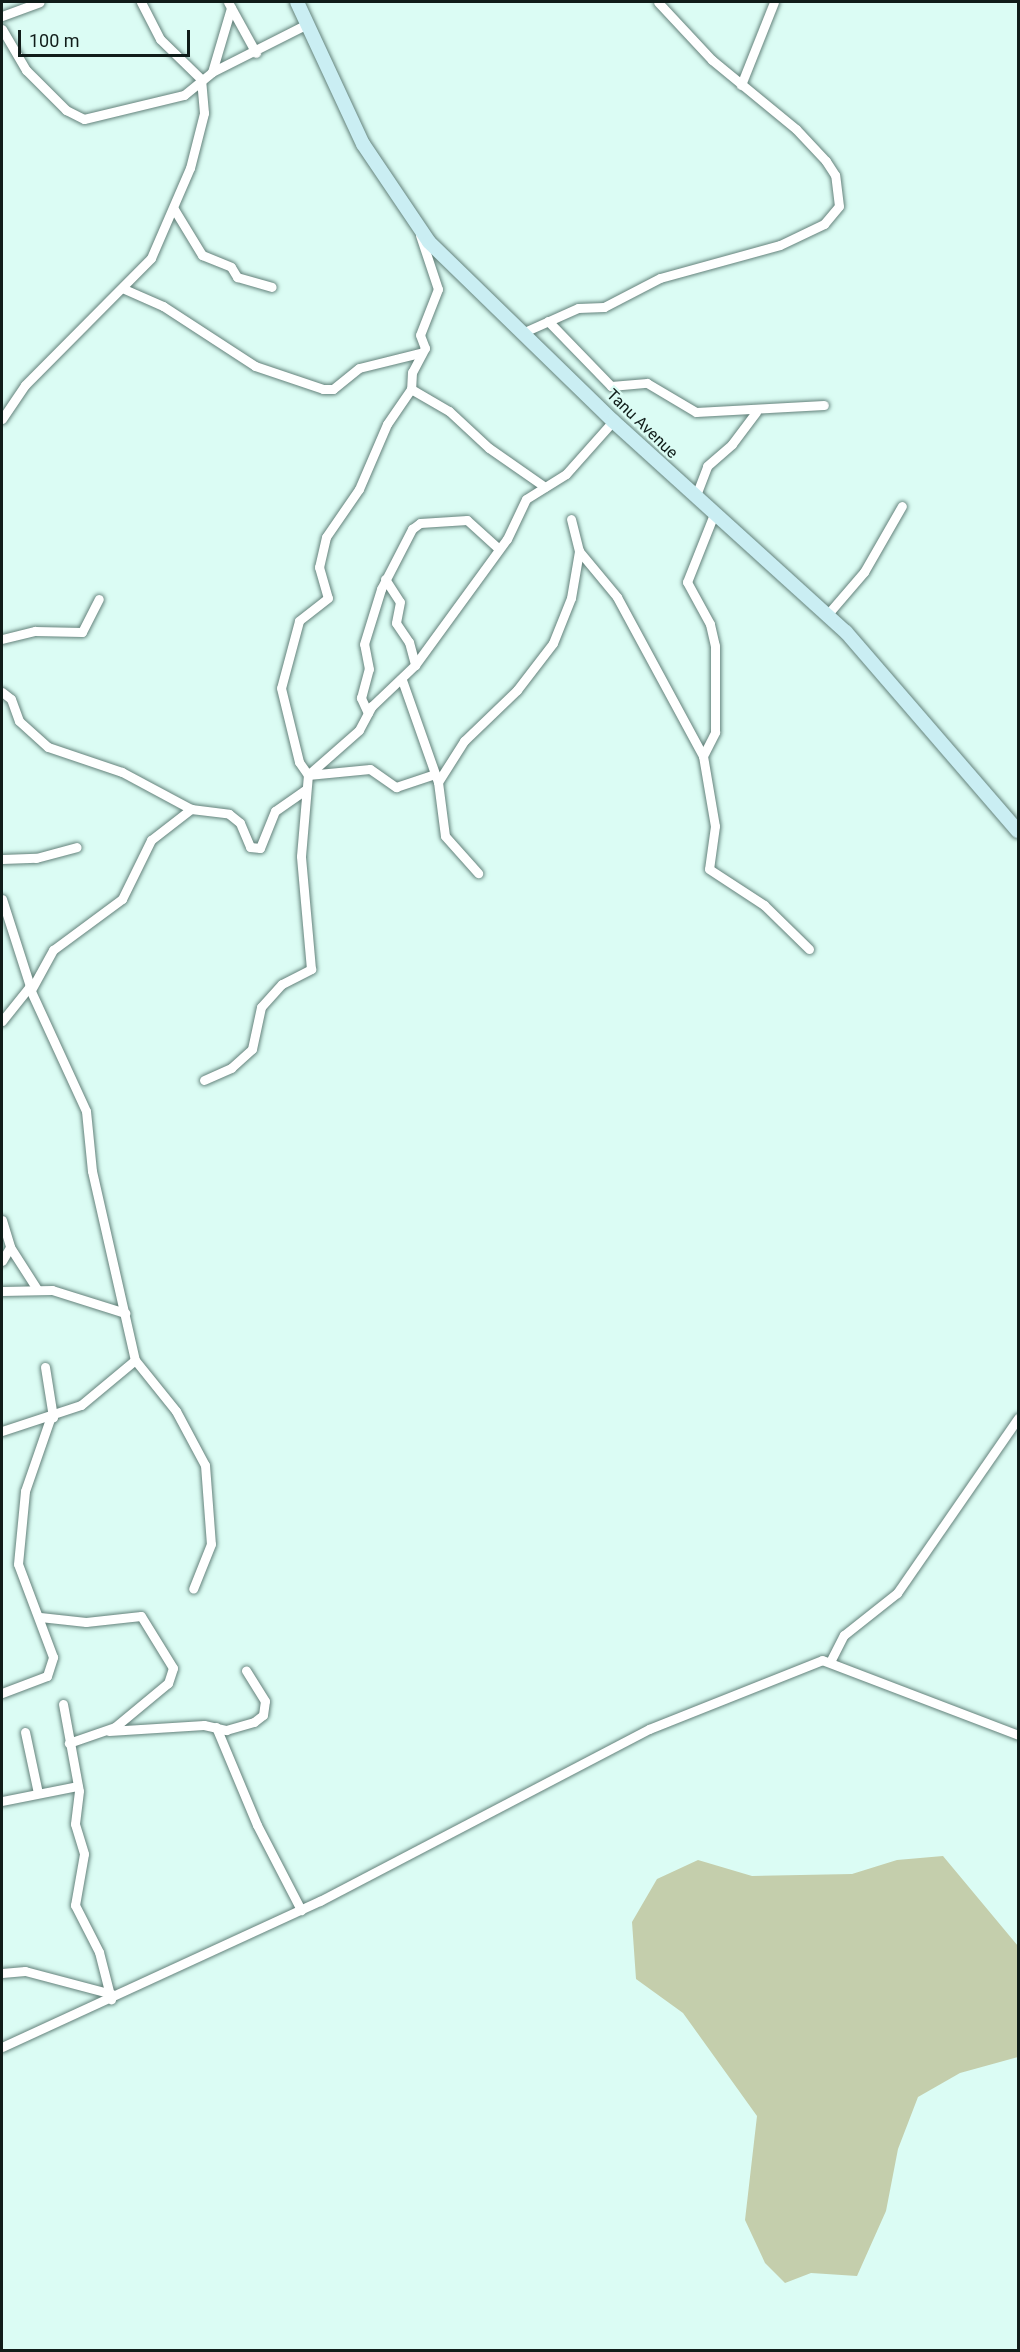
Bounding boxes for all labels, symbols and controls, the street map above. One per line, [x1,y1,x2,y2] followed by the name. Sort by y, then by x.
[21,18,194,56] scale bar
[29,30,80,51] text: 100 m
[602,385,682,463] street label: Tanu Avenue

